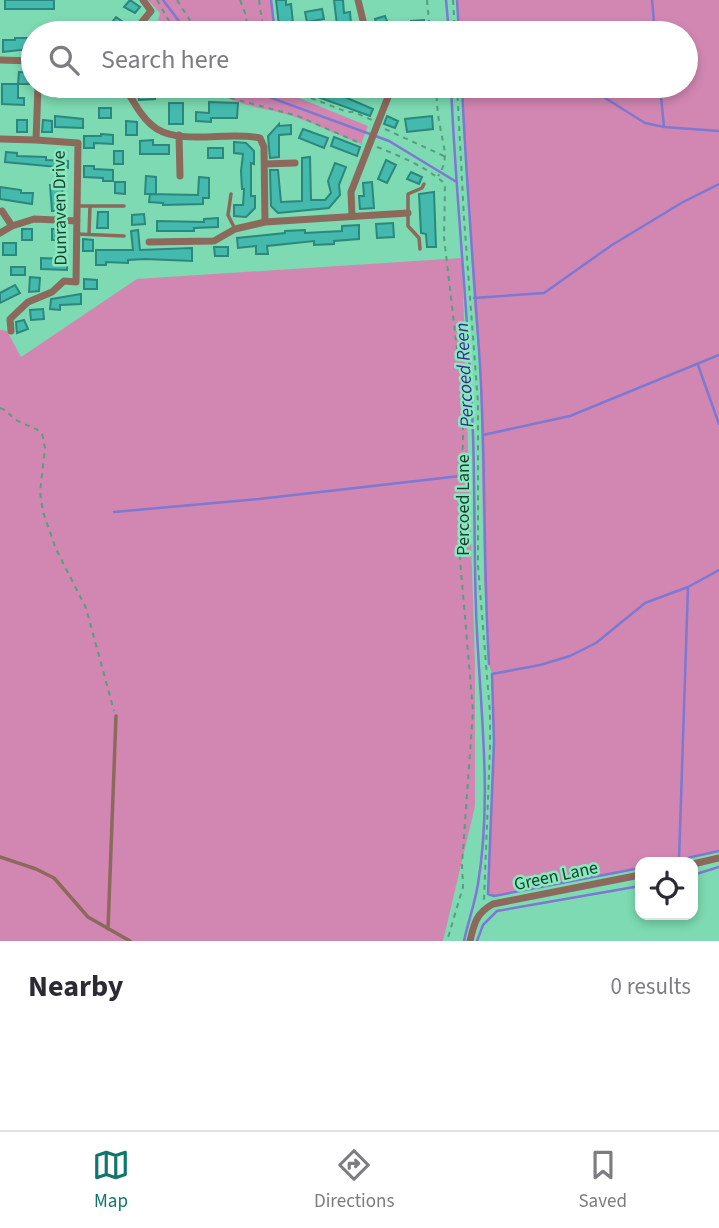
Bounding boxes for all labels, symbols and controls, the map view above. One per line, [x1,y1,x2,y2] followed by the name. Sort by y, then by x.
[21,21,698,98] search box
[45,41,83,79] icon: search
[101,41,229,78] text: Search here
[46,150,74,266] street label: Dunraven Drive
[449,322,481,428] water label: Percoed Reen
[451,454,476,556] street label: Percoed Lane
[512,855,600,897] street label: Green Lane
[635,857,698,920] map controls
[635,857,698,920] button: locate
[28,965,123,1008] text: Nearby
[611,970,691,1003] text: 0 results
[92,1146,130,1215] tab: Map
[314,1146,394,1215] tab: Directions
[578,1146,627,1215] tab: Saved

